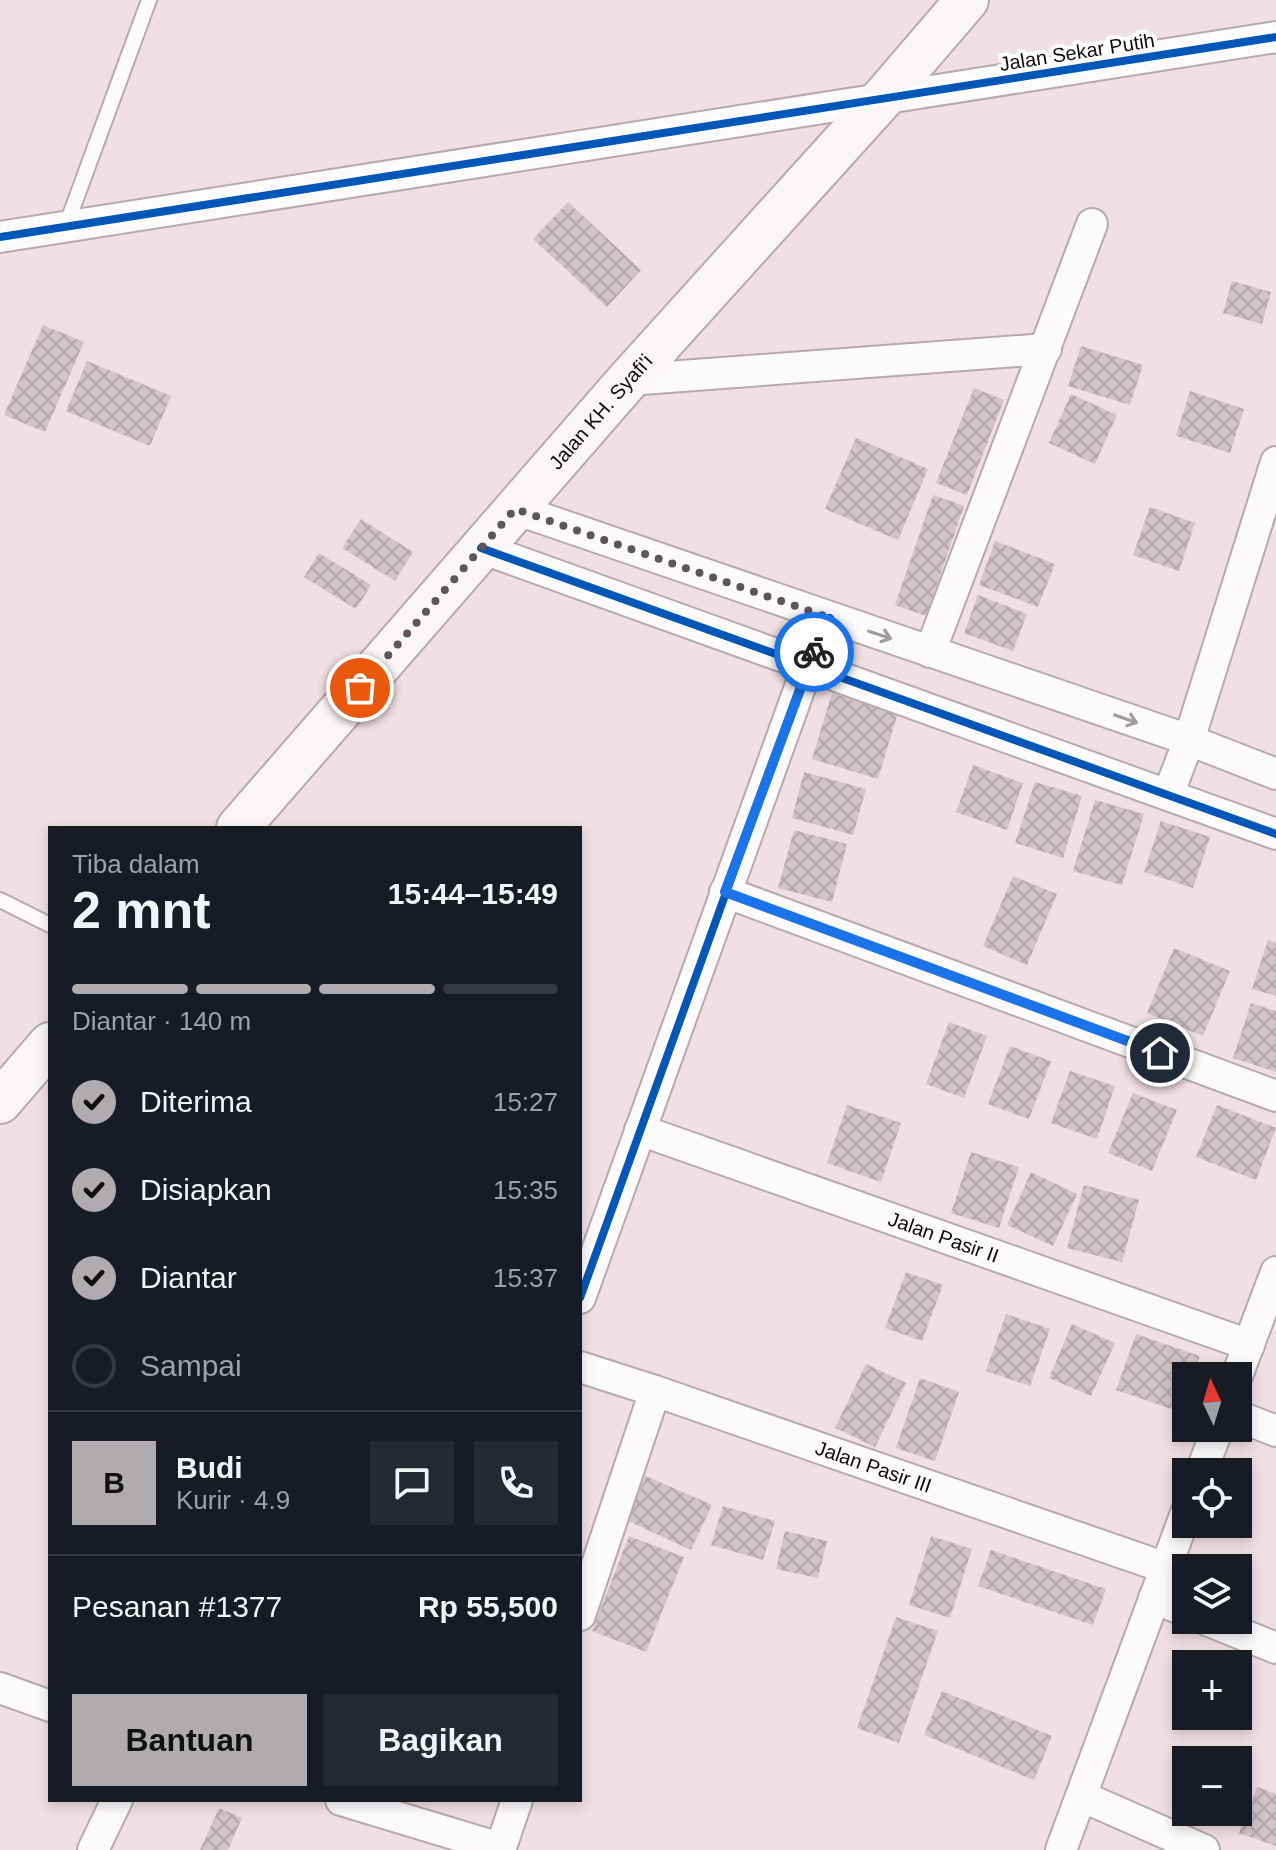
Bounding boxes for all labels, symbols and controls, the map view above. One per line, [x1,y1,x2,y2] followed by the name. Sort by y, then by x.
[998,29,1156,75] street label: Jalan Sekar Putih
[545,350,657,474] street label: Jalan KH. Syafi'i
[774,612,854,692] courier
[867,629,892,644] one-way arrow
[792,630,836,674] icon: bike
[326,654,394,722] pin
[338,666,382,710] icon: bag
[1113,712,1138,727] one-way arrow
[72,849,200,879] text: Tiba dalam
[388,877,558,910] text: 15:44–15:49
[72,881,211,939] text: 2 mnt
[72,1006,251,1036] text: Diantar · 140 m
[1126,1019,1194,1087] pin
[1138,1031,1182,1075] icon: home
[72,1080,116,1124] icon: check
[140,1085,252,1118] text: Diterima
[493,1087,558,1117] text: 15:27
[72,1168,116,1212] icon: check
[140,1173,272,1206] text: Disiapkan
[493,1175,558,1205] text: 15:35
[885,1208,1002,1267] street label: Jalan Pasir II
[72,1256,116,1300] icon: check
[140,1261,237,1294] text: Diantar
[493,1263,558,1293] text: 15:37
[140,1349,242,1382] text: Sampai
[1172,1362,1252,1442] north arrow
[1172,1362,1252,1826] map controls
[813,1436,934,1497] street label: Jalan Pasir III
[370,1441,454,1525] button: chat
[474,1441,558,1525] button: phone
[176,1451,243,1484] text: Budi
[1172,1458,1252,1538] button: locate
[103,1466,125,1499] text: B
[176,1485,290,1515] text: Kurir · 4.9
[1172,1554,1252,1634] button: layers
[72,1590,282,1623] text: Pesanan #1377
[418,1590,558,1623] text: Rp 55,500
[1172,1650,1252,1730] button: +
[72,1694,307,1786] button: Bantuan
[323,1694,558,1786] button: Bagikan
[1172,1746,1252,1826] button: −

